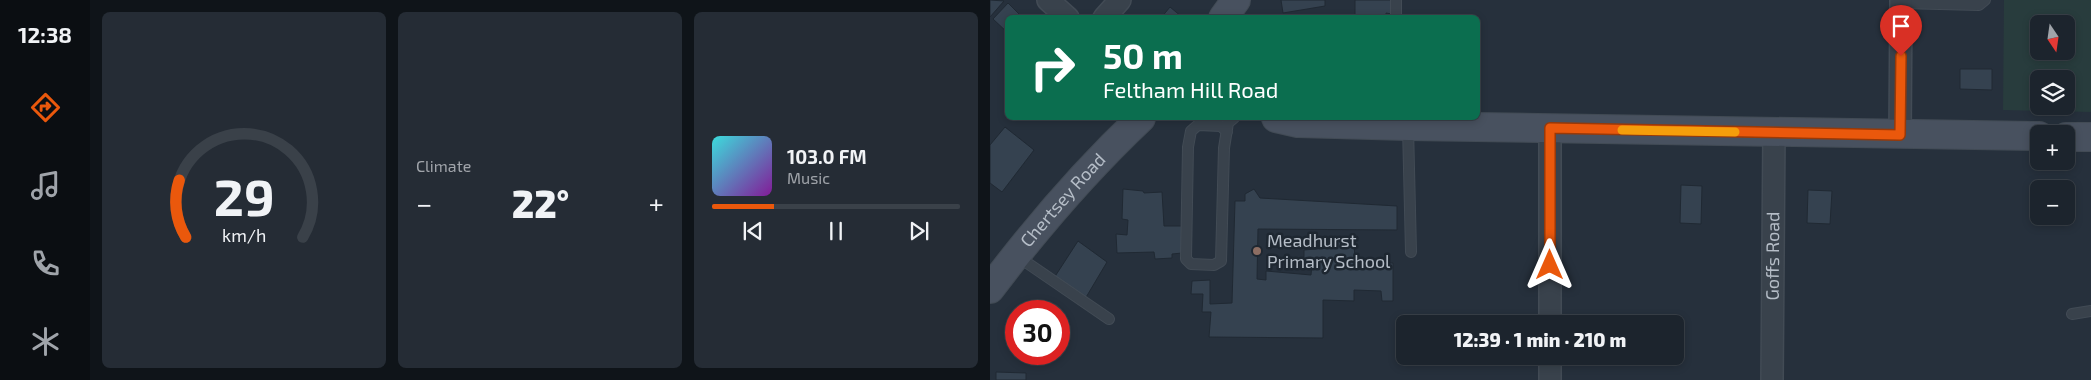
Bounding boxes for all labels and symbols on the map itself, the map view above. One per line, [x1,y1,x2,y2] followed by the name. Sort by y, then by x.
[1880,5,1922,56] pin
[2030,15,2075,60] north arrow
[1015,148,1110,251] street label: Chertsey Road
[1761,211,1783,301] street label: Goffs Road
[1267,229,1391,272] place label: Meadhurst Primary School
[1523,238,1575,290] position arrow
[1251,245,1263,257] marker: Meadhurst Primary School
[1005,300,1070,365] speed limit sign: 30

